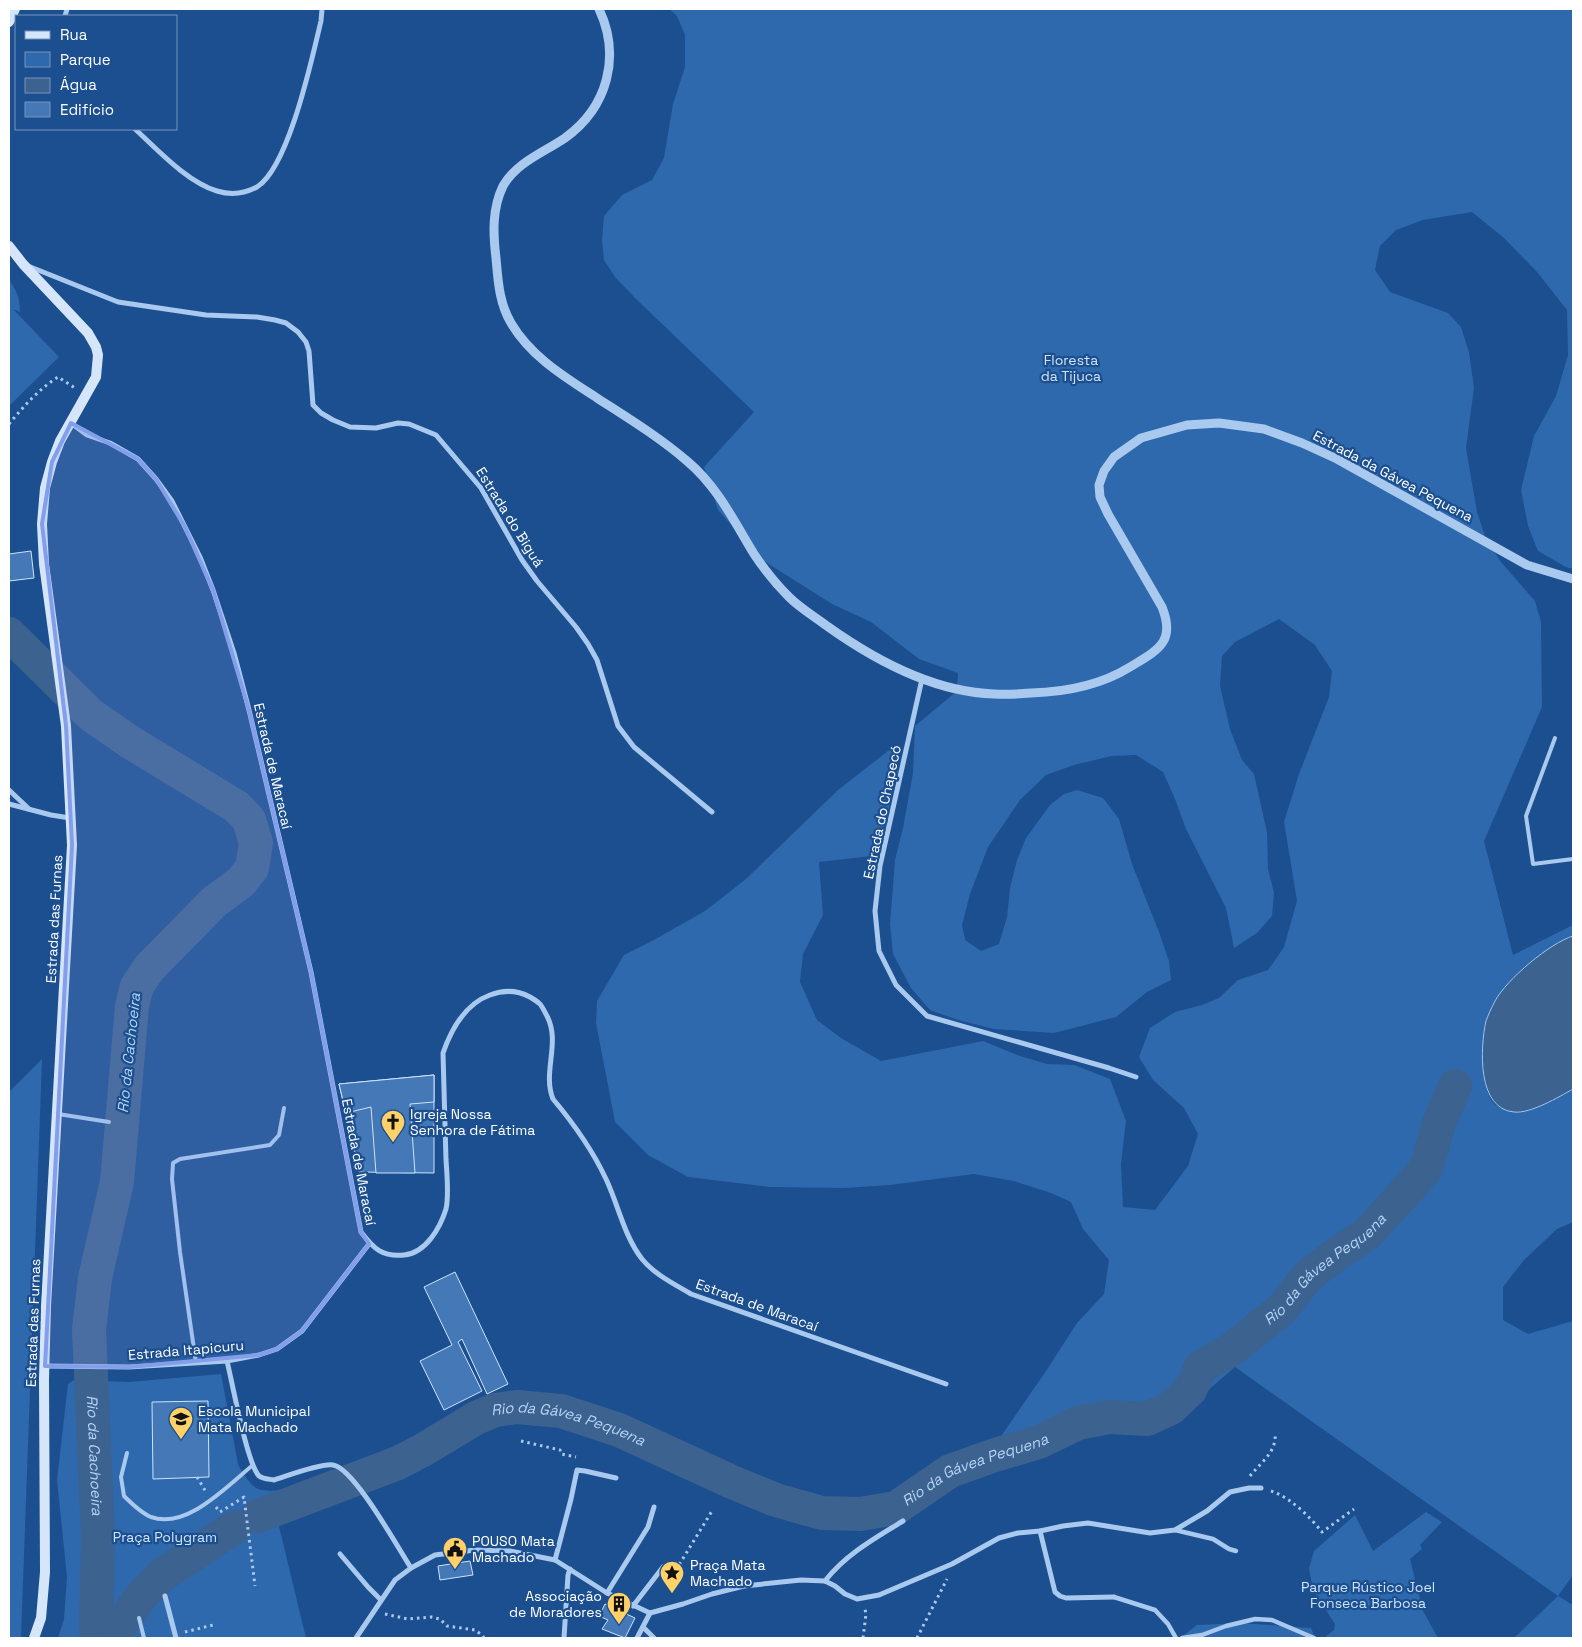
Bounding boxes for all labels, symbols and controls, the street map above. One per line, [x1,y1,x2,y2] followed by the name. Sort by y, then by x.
[15,15,178,130] legend
[60,25,88,44] text: Rua
[60,50,111,69] text: Parque
[60,75,97,94] text: Água
[60,100,114,119] text: Edifício
[1041,351,1101,385] park label: Floresta da Tijuca
[1310,426,1476,526] street label: Estrada da Gávea Pequena
[472,464,548,570] street label: Estrada do Biguá
[250,701,296,831] street label: Estrada de Maracaí
[859,743,905,881] street label: Estrada do Chapecó
[42,854,66,984] street label: Estrada das Furnas
[113,992,144,1114] water label: Rio da Cachoeira
[338,1097,380,1228] street label: Estrada de Maracaí
[410,1105,535,1139] place label: Igreja Nossa Senhora de Fátima
[380,1109,406,1143] church icon: Igreja Nossa Senhora de Fátima
[1260,1209,1390,1329] water label: Rio da Gávea Pequena
[22,1258,44,1388] street label: Estrada das Furnas
[693,1274,821,1336] street label: Estrada de Maracaí
[127,1336,245,1364] street label: Estrada Itapicuru
[83,1395,107,1516] water label: Rio da Cachoeira
[490,1397,649,1450] water label: Rio da Gávea Pequena
[198,1402,310,1436] place label: Escola Municipal Mata Machado
[168,1406,194,1440] school or university icon: Escola Municipal Mata Machado
[898,1429,1052,1510] water label: Rio da Gávea Pequena
[113,1528,217,1546] park label: Praça Polygram
[472,1532,555,1566] place label: POUSO Mata Machado
[442,1536,468,1570] public building icon: POUSO Mata Machado
[690,1556,766,1590] place label: Praça Mata Machado
[659,1560,685,1594] place icon: Praça Mata Machado
[1301,1578,1435,1612] park label: Parque Rústico Joel Fonseca Barbosa
[509,1587,602,1621] place label: Associação de Moradores
[606,1591,632,1625] building icon: Associação de Moradores

